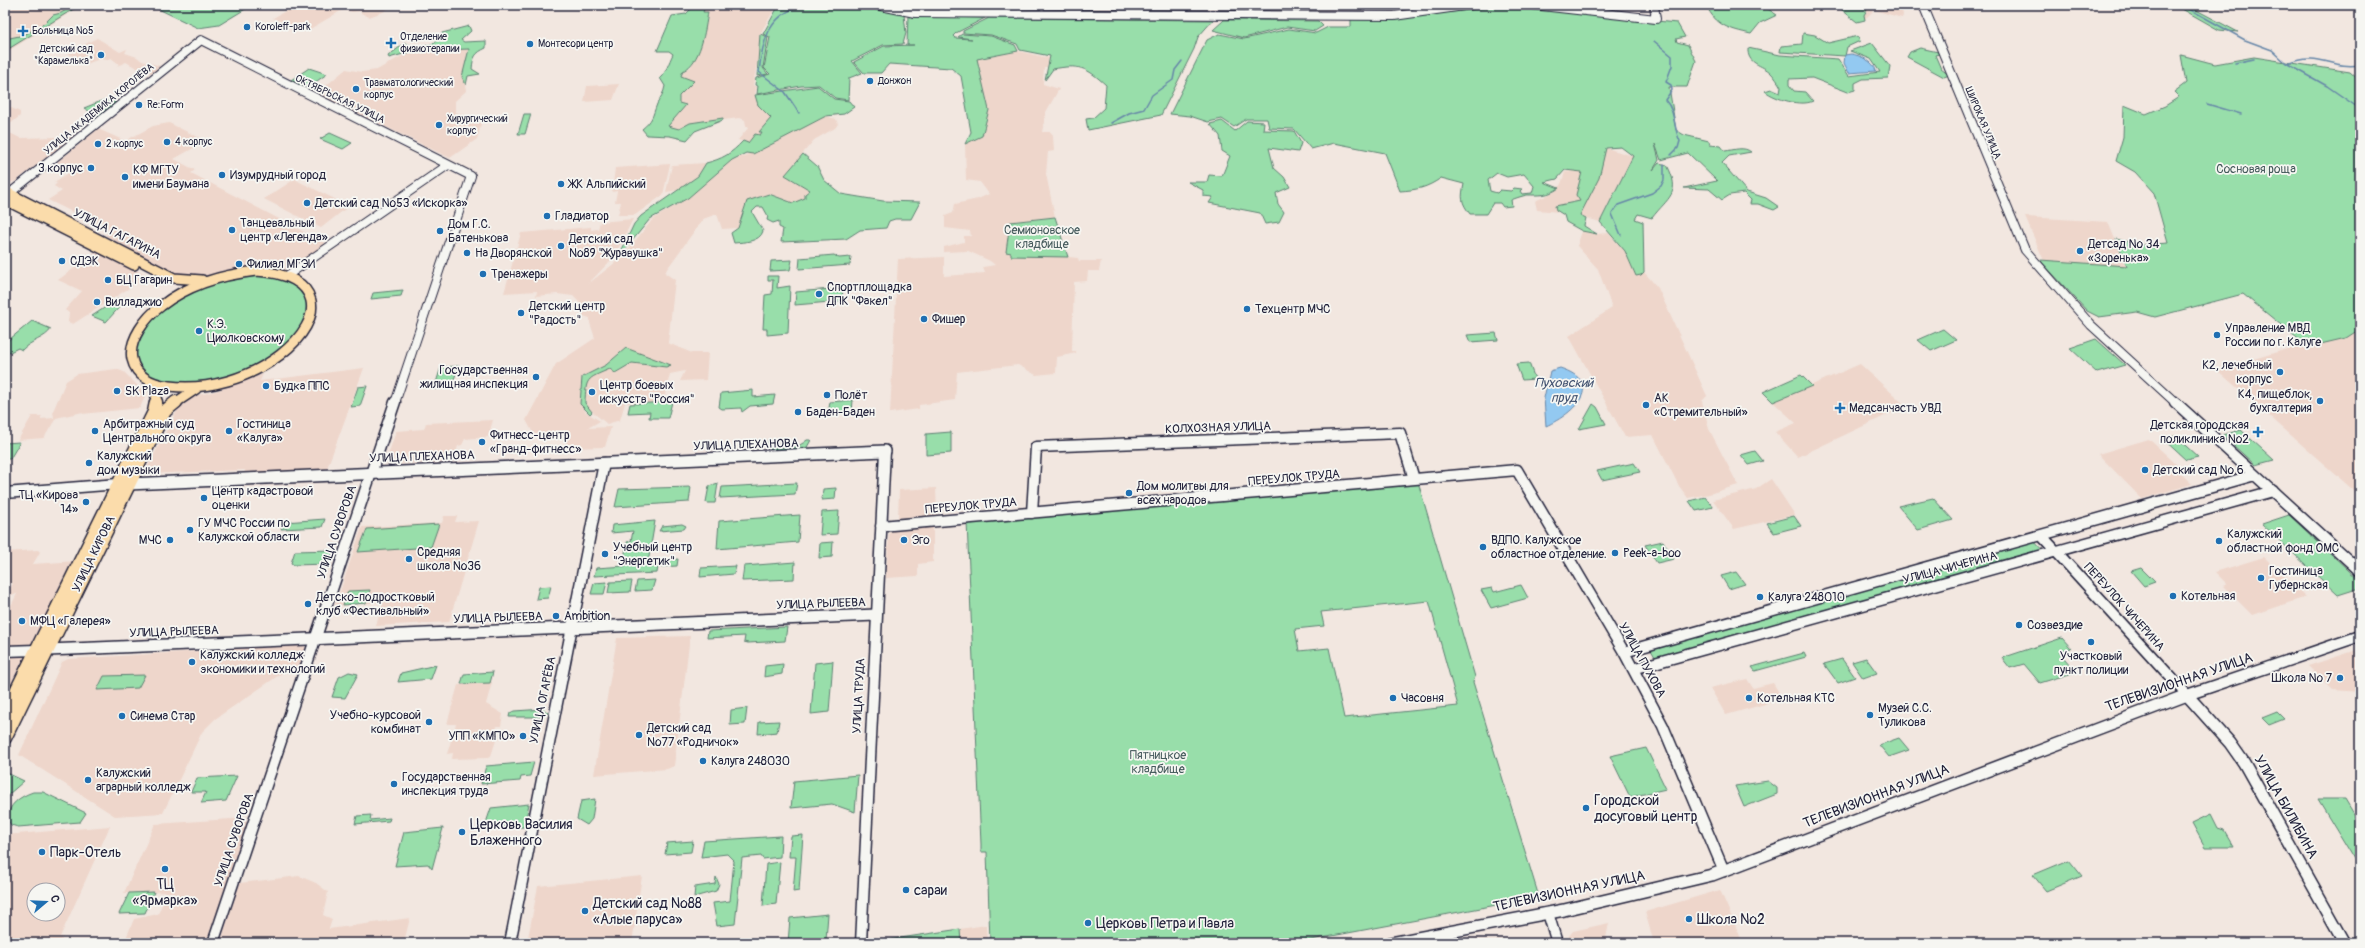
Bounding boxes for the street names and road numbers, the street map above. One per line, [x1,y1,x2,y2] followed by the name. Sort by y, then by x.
[42,61,157,157] street label: УЛИЦА АКАДЕМИКА КОРОЛЁВА
[293,72,387,126] street label: ОКТЯБРЬСКАЯ УЛИЦА
[1962,85,2004,161] street label: ШИРОКАЯ УЛИЦА
[71,205,163,263] street label: УЛИЦА ГАГАРИНА
[1165,419,1271,437] street label: КОЛХОЗНАЯ УЛИЦА
[693,436,799,454] street label: УЛИЦА ПЛЕХАНОВА
[369,448,475,466] street label: УЛИЦА ПЛЕХАНОВА
[1248,467,1341,489] street label: ПЕРЕУЛОК ТРУДА
[314,483,360,581] street label: УЛИЦА СУВОРОВА
[925,495,1018,517] street label: ПЕРЕУЛОК ТРУДА
[69,513,119,594] street label: УЛИЦА КИРОВА
[1901,548,1999,588] street label: УЛИЦА ЧИЧЕРИНА
[2080,560,2168,654] street label: ПЕРЕУЛОК ЧИЧЕРИНА
[776,595,866,613] street label: УЛИЦА РЫЛЕЕВА
[453,609,543,627] street label: УЛИЦА РЫЛЕЕВА
[1615,620,1669,700] street label: УЛИЦА ПУХОВА
[129,623,219,641] street label: УЛИЦА РЫЛЕЕВА
[2103,649,2255,715] street label: ТЕЛЕВИЗИОННАЯ УЛИЦА
[525,655,560,745] street label: УЛИЦА ОГАРЁВА
[850,658,868,734] street label: УЛИЦА ТРУДА
[2251,752,2321,862] street label: УЛИЦА БИЛИБИНА
[1801,760,1951,832] street label: ТЕЛЕВИЗИОННАЯ УЛИЦА
[211,791,257,889] street label: УЛИЦА СУВОРОВА
[1491,867,1647,915] street label: ТЕЛЕВИЗИОННАЯ УЛИЦА

